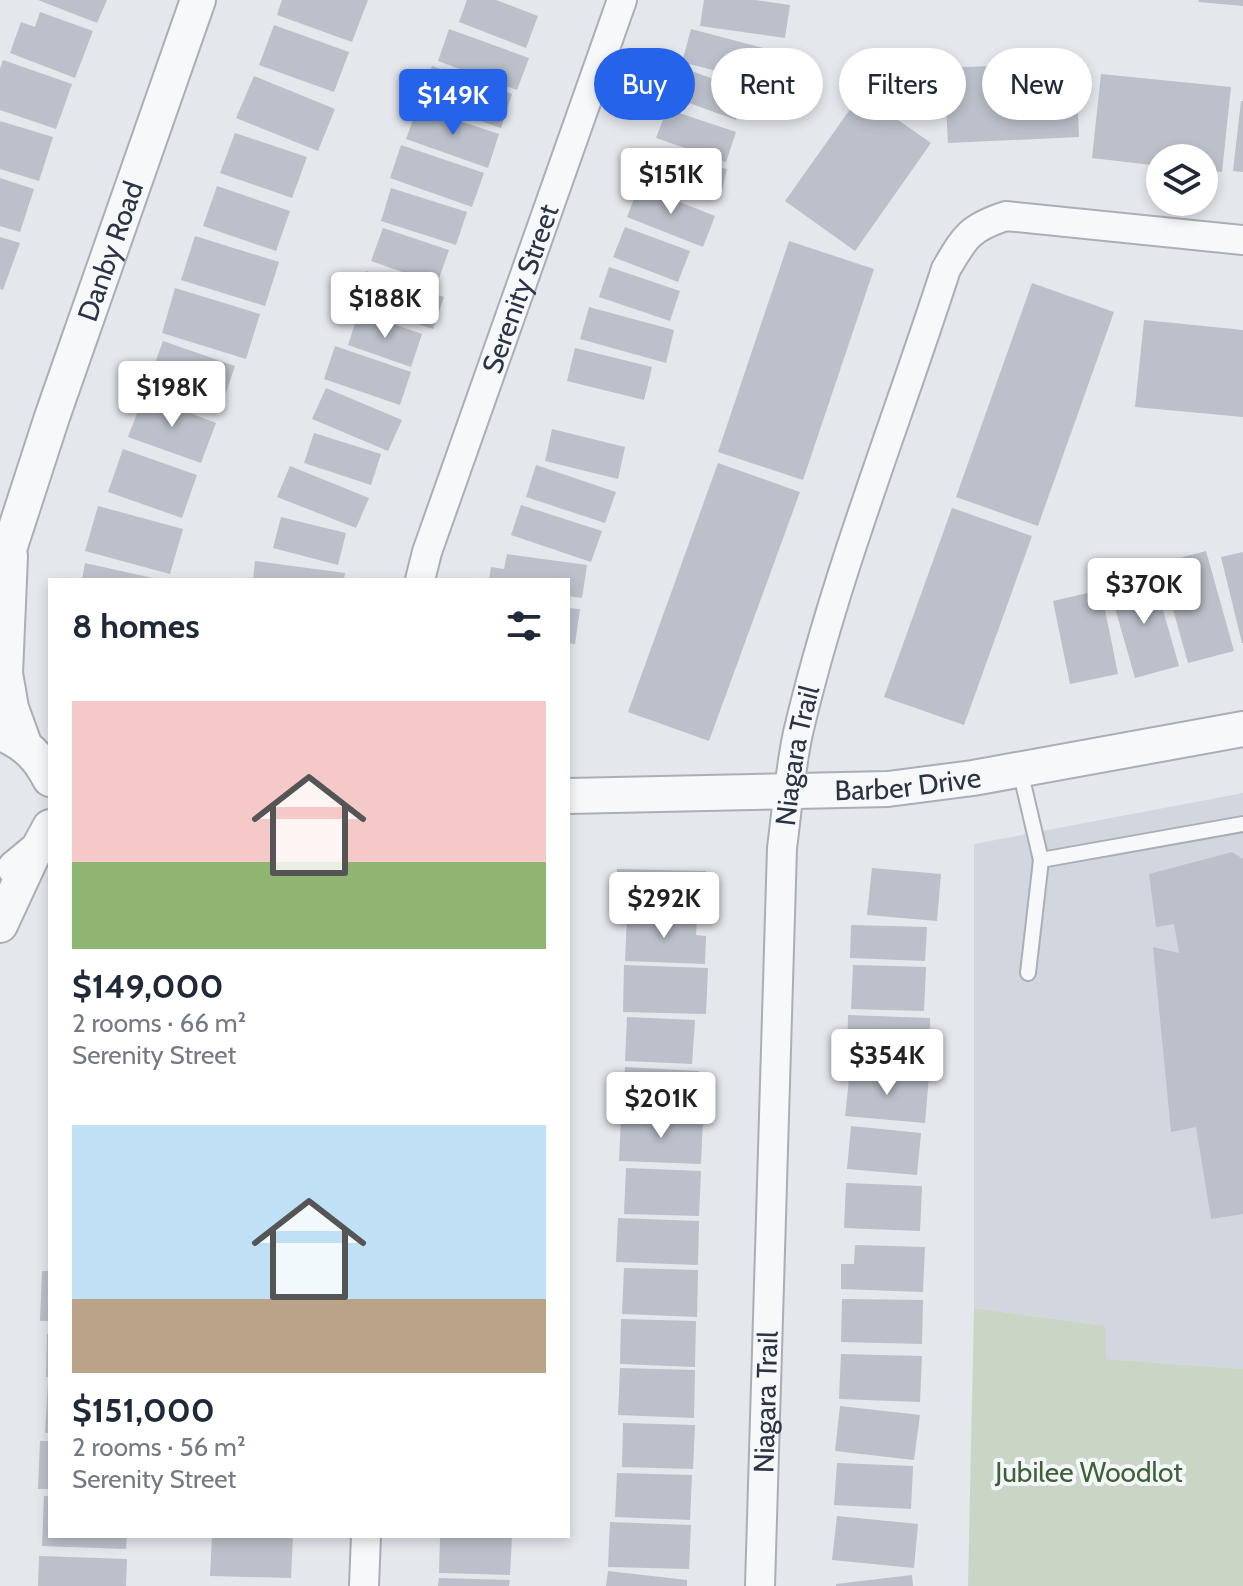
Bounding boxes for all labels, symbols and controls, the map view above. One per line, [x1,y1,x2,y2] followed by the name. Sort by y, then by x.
[594,48,695,120] chip: Buy
[711,48,823,120] chip: Rent
[839,48,966,120] chip: Filters
[982,48,1092,120] chip: New
[397,69,509,137] pin: $149K
[417,79,489,111] text: $149K
[1146,144,1218,216] map controls
[1146,144,1218,216] button: layers
[615,148,727,216] pin: $151K
[639,158,703,190] text: $151K
[70,177,150,325] street label: Danby Road
[474,200,565,378] street label: Serenity Street
[329,272,441,340] pin: $188K
[349,282,421,314] text: $188K
[116,361,228,429] pin: $198K
[136,371,208,403] text: $198K
[1088,558,1200,626] pin: $370K
[1106,568,1182,600] text: $370K
[502,604,546,648] icon: filters
[72,605,200,647] text: 8 homes
[768,681,826,827] street label: Niagara Trail
[237,753,381,897] icon: home
[834,760,984,807] street label: Barber Drive
[608,872,720,940] pin: $292K
[627,882,701,914] text: $292K
[72,965,224,1007] text: $149,000
[72,1007,246,1039] text: 2 rooms · 66 m²
[831,1029,943,1097] pin: $354K
[72,1039,236,1071] text: Serenity Street
[849,1039,925,1071] text: $354K
[605,1072,717,1140] pin: $201K
[624,1082,698,1114] text: $201K
[237,1177,381,1321] icon: home
[746,1330,785,1473] street label: Niagara Trail
[72,1389,215,1431] text: $151,000
[72,1431,246,1463] text: 2 rooms · 56 m²
[994,1455,1183,1489] park label: Jubilee Woodlot
[72,1463,236,1495] text: Serenity Street

